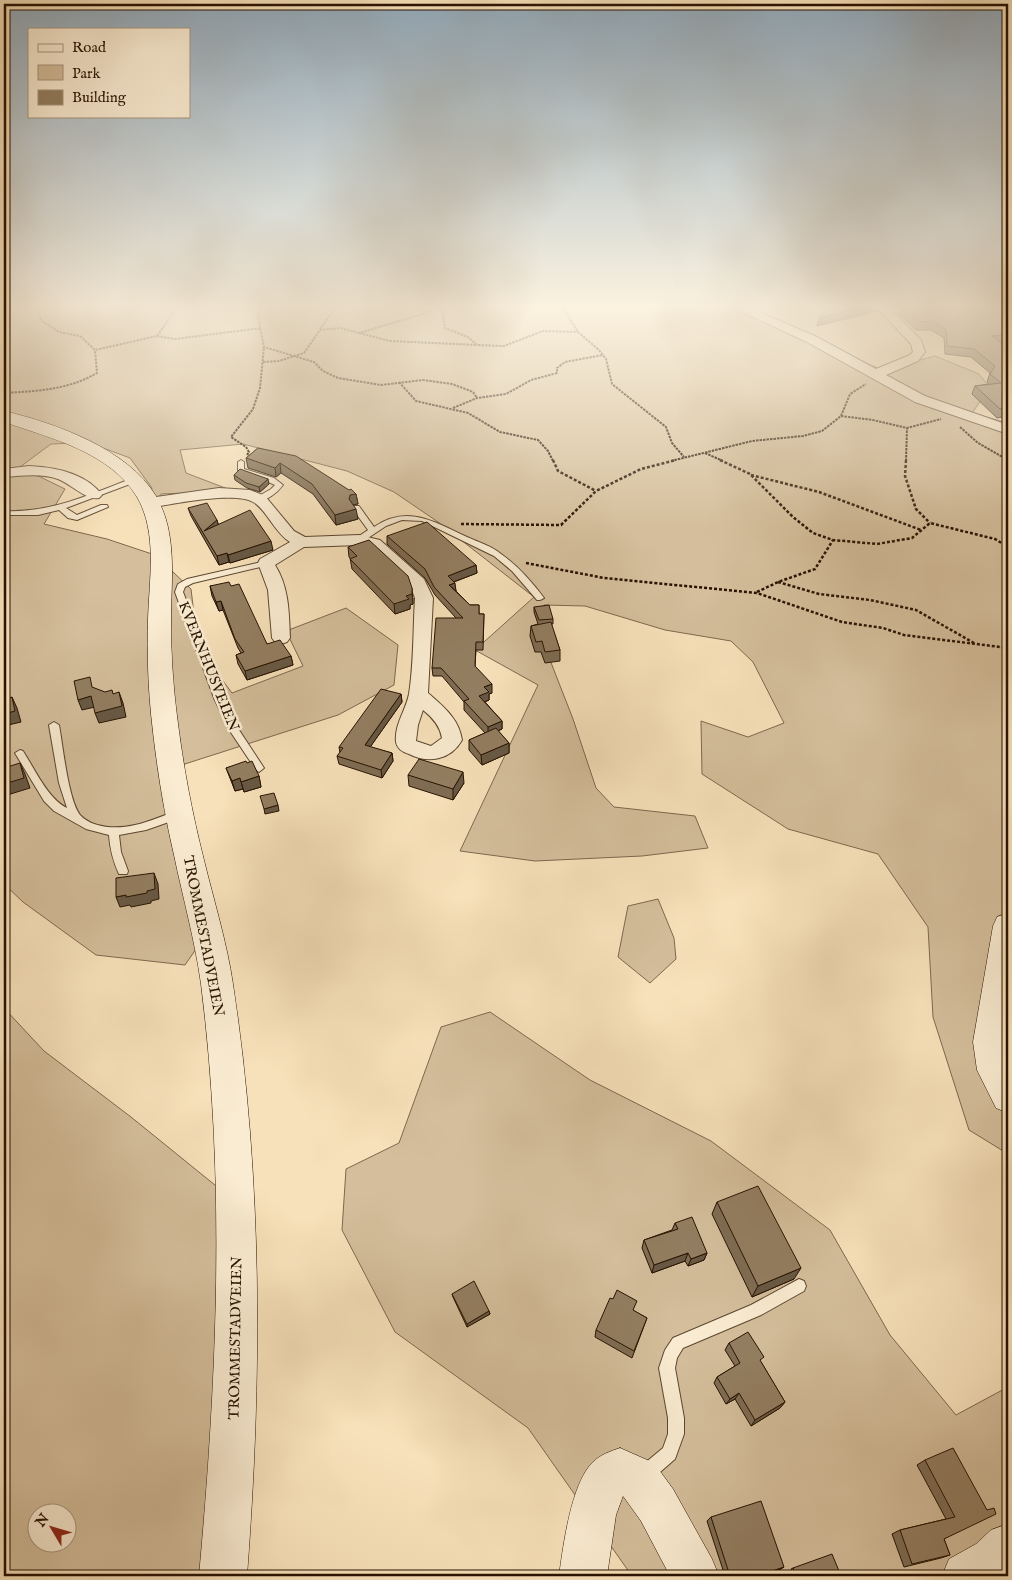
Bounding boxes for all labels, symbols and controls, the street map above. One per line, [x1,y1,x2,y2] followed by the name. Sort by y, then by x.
[28,28,190,118] legend
[72,38,107,57] text: Road
[72,64,102,83] text: Park
[72,88,127,107] text: Building
[174,598,243,734] street label: KVERNHUSVEIEN
[179,854,228,1018] street label: TROMMESTADVEIEN
[225,1256,246,1420] street label: TROMMESTADVEIEN
[28,1502,78,1552] north arrow
[31,1510,53,1532] text: N

